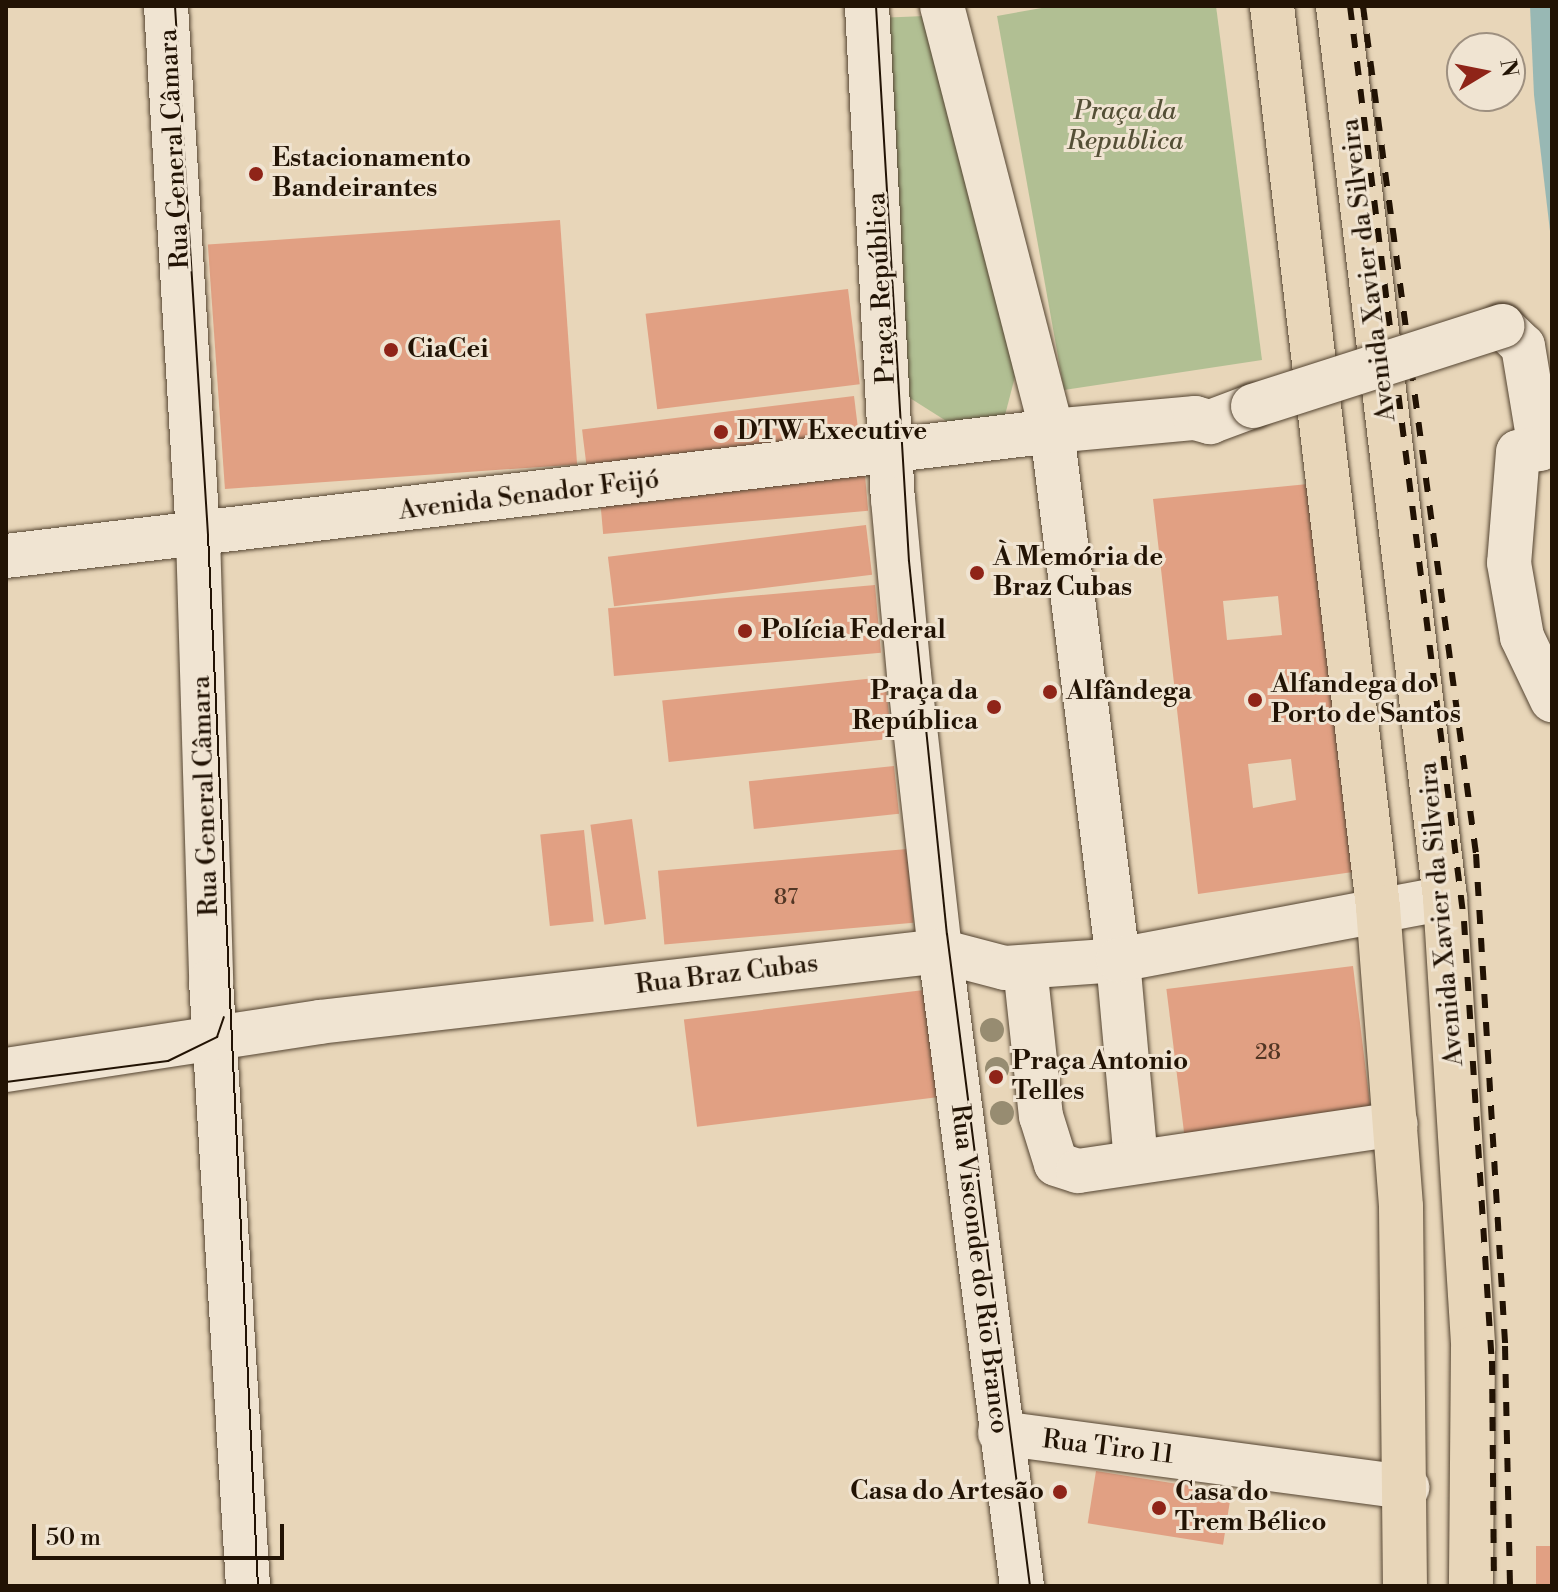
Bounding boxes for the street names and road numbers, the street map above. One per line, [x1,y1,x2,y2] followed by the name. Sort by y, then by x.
[153,28,197,270] street label: Rua General Câmara
[1335,117,1403,423] street label: Avenida Xavier da Silveira
[861,191,903,385] street label: Praça República
[397,465,661,527] street label: Avenida Senador Feijó
[186,675,226,917] street label: Rua General Câmara
[1413,761,1471,1067] street label: Avenida Xavier da Silveira
[634,948,820,1002] street label: Rua Braz Cubas
[943,1102,1015,1436] street label: Rua Visconde do Rio Branco
[1041,1424,1175,1472] street label: Rua Tiro 11

